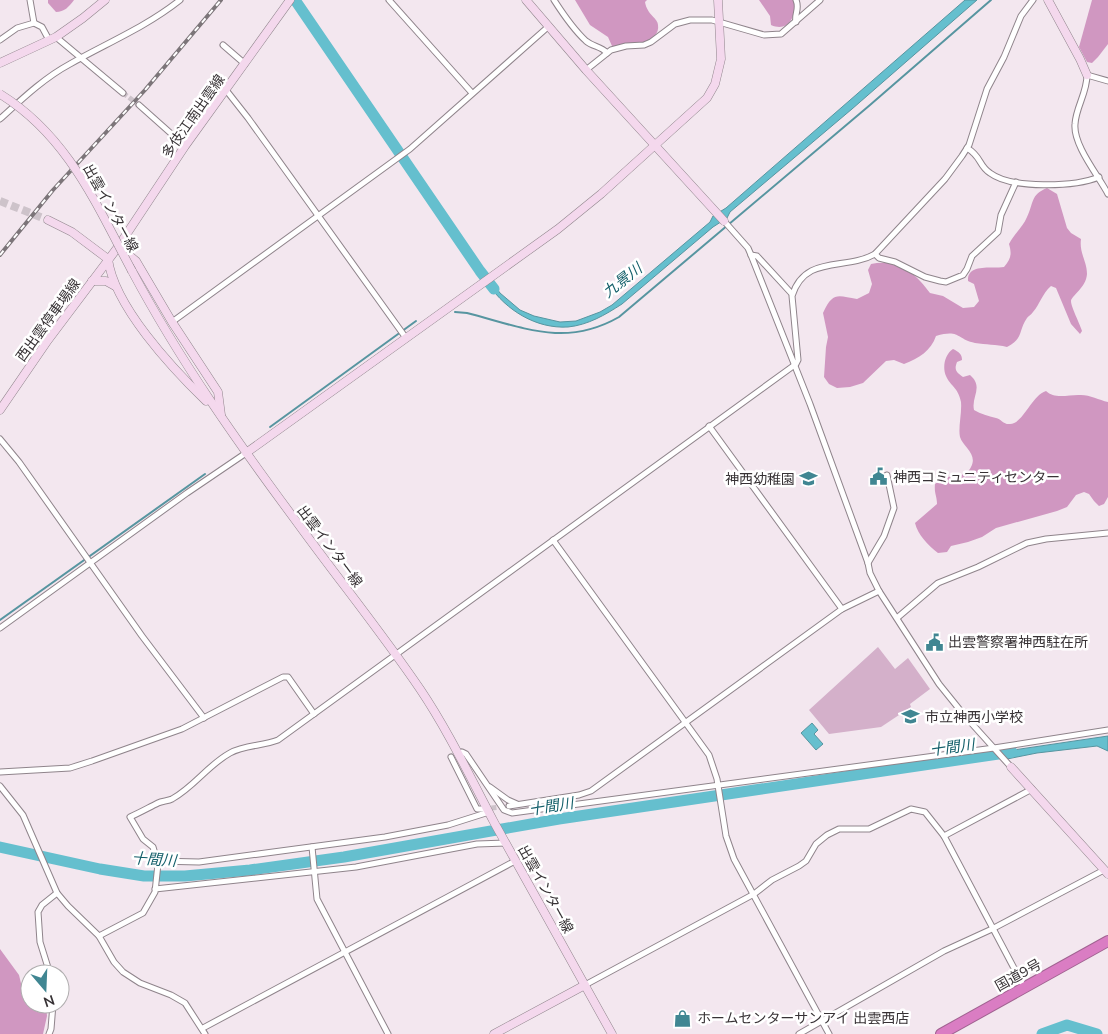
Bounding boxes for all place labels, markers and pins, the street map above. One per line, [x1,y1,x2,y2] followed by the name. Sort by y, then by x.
[869,467,889,487] public building icon: 神西コミュニティセンター
[893,468,1060,486] place label: 神西コミュニティセンター
[799,469,819,489] school or university icon: 神西幼稚園
[725,470,795,488] place label: 神西幼稚園
[924,632,944,652] public building icon: 出雲警察署神西駐在所
[948,633,1088,651] place label: 出雲警察署神西駐在所
[901,707,921,727] school or university icon: 市立神西小学校
[925,708,1023,726] place label: 市立神西小学校
[673,1008,693,1028] shop icon: ホームセンターサンアイ 出雲西店
[697,1009,909,1027] place label: ホームセンターサンアイ 出雲西店

